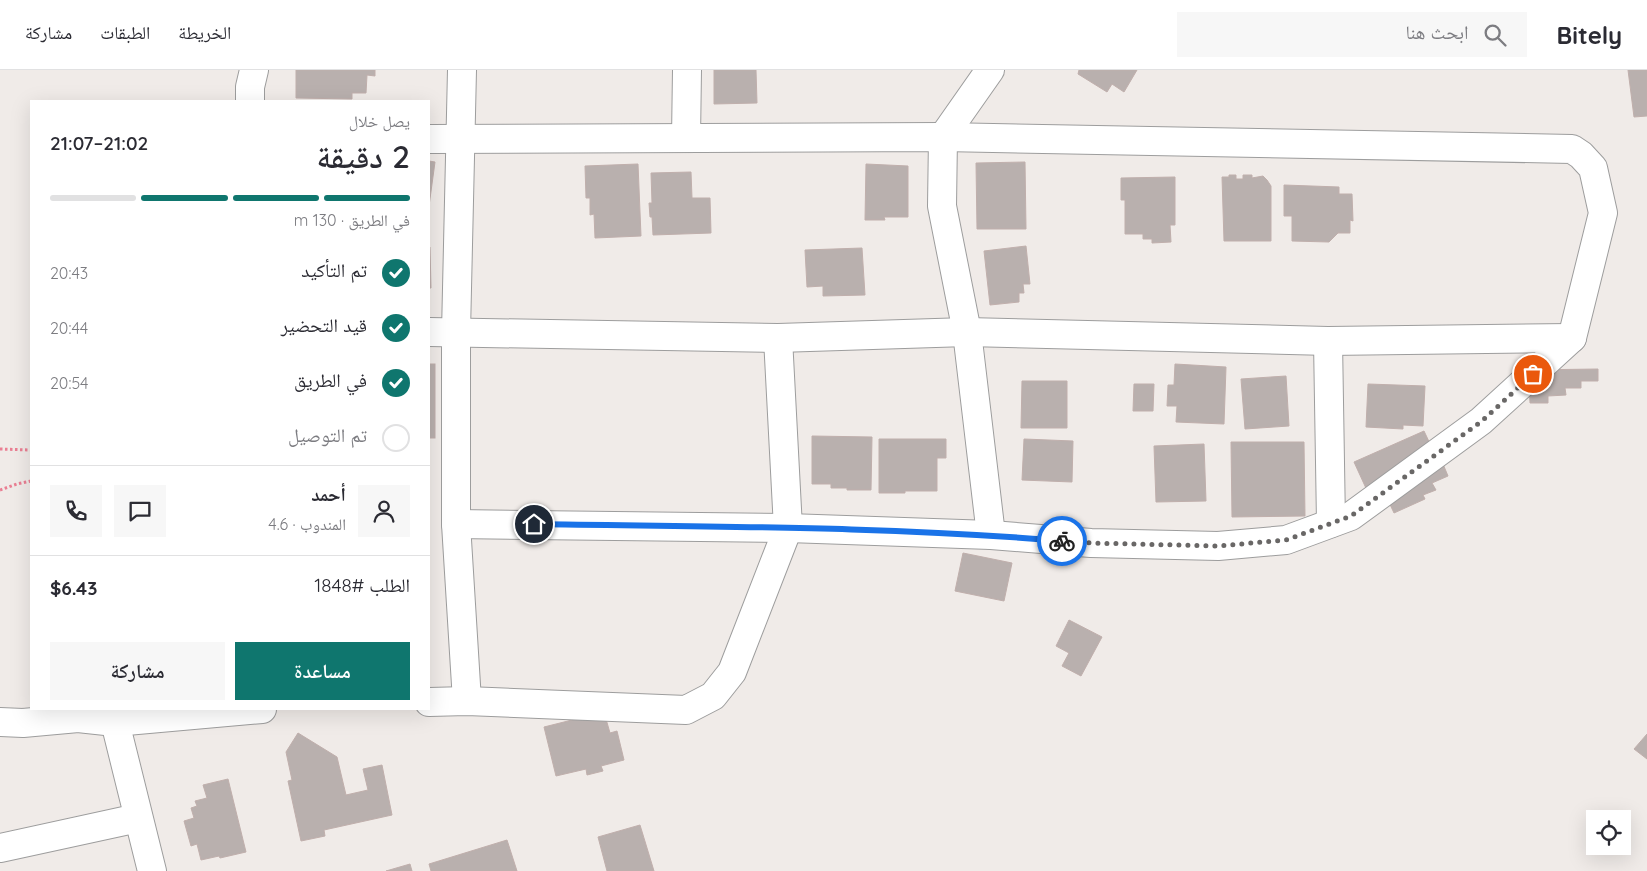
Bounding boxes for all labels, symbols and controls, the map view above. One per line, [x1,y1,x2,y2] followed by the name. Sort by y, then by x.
[1177,12,1527,57] search box
[1405,20,1469,44] text: ابحث هنا
[1557,20,1622,50] text: Bitely
[25,21,72,44] text: مشاركة
[100,21,150,44] text: الطبقات
[178,21,231,44] text: الخريطة
[1481,21,1509,49] icon: search
[349,111,410,131] text: يصل خلال
[50,131,148,155] text: 21:02–21:07
[317,136,410,176] text: 2 دقيقة
[294,210,410,230] text: في الطريق · 130 m
[301,258,367,282] text: تم التأكيد
[382,259,410,287] icon: check
[50,263,88,283] text: 20:43
[281,313,367,337] text: قيد التحضير
[382,314,410,342] icon: check
[50,318,88,338] text: 20:44
[1512,353,1554,395] pin
[1519,360,1547,388] icon: bag
[294,368,367,392] text: في الطريق
[382,369,410,397] icon: check
[50,373,89,393] text: 20:54
[288,423,367,447] text: تم التوصيل
[311,482,346,506] text: أحمد
[50,485,102,537] button: phone
[114,485,166,537] button: chat
[358,485,410,537] button: person
[513,503,555,545] pin
[520,510,548,538] icon: home
[268,514,346,534] text: المندوب · 4.6
[1037,516,1087,566] courier
[1048,527,1076,555] icon: bike
[314,573,410,597] text: الطلب #1848
[50,576,97,600] text: $6.43
[50,642,225,700] button: مشاركة
[235,642,410,700] button: مساعدة
[1586,810,1631,855] map controls
[1586,810,1631,855] button: locate

